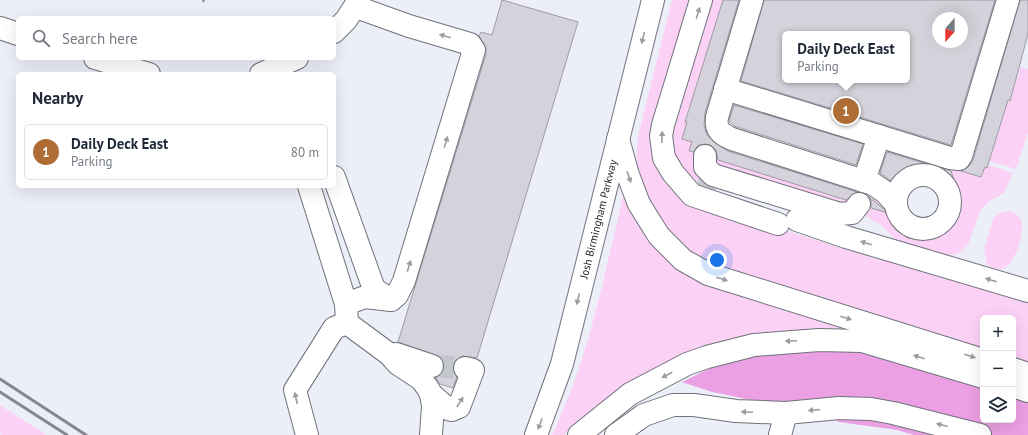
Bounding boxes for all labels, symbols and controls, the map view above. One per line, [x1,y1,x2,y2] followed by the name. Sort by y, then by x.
[695,6,701,18] one-way arrow
[932,12,968,48] north arrow
[16,16,336,60] search box
[30,27,52,49] icon: search
[62,29,138,48] text: Search here
[782,31,910,83] popup
[640,32,646,44] one-way arrow
[438,33,450,39] one-way arrow
[797,39,895,58] text: Daily Deck East
[797,58,839,75] text: Parking
[32,87,83,109] text: Nearby
[833,96,859,126] pin: 1
[659,131,665,144] one-way arrow
[71,134,168,153] text: Daily Deck East
[443,135,449,147] one-way arrow
[42,144,50,161] text: 1
[291,144,319,161] text: 80 m
[71,153,112,170] text: Parking
[576,157,620,281] street label: Josh Birmingham Parkway
[626,171,632,183] one-way arrow
[860,240,872,246] one-way arrow
[707,250,727,270] your location
[406,260,412,272] one-way arrow
[716,276,728,282] one-way arrow
[984,277,996,283] one-way arrow
[575,294,581,306] one-way arrow
[840,315,852,321] one-way arrow
[980,315,1016,423] map controls
[980,315,1016,351] button: +
[785,338,797,345] one-way arrow
[980,351,1016,387] button: −
[964,353,976,359] one-way arrow
[913,354,925,360] one-way arrow
[661,371,673,378] one-way arrow
[980,387,1016,423] button: layers
[293,391,299,404] one-way arrow
[457,397,464,408] one-way arrow
[808,407,820,414] one-way arrow
[740,409,753,415] one-way arrow
[537,418,543,430] one-way arrow
[936,421,948,427] one-way arrow

